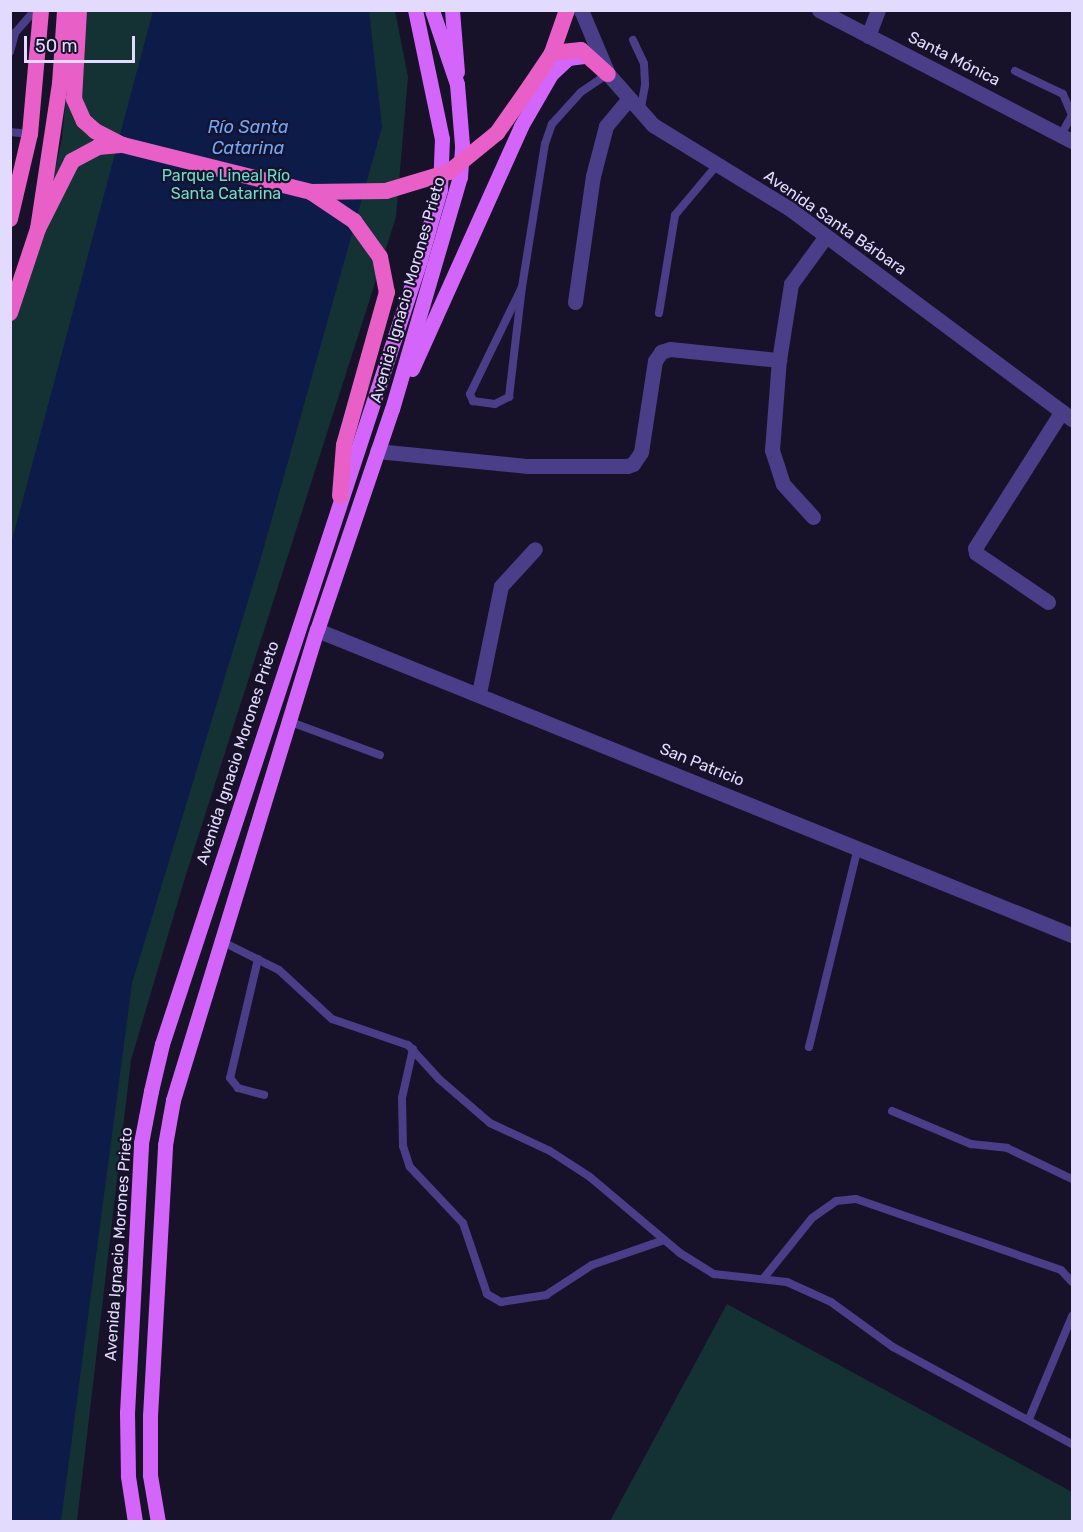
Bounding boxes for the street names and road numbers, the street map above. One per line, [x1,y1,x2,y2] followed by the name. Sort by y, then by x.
[905,28,1003,90] street label: Santa Mónica
[760,166,910,280] street label: Avenida Santa Bárbara
[367,175,449,405] street label: Avenida Ignacio Morones Prieto
[193,639,283,867] street label: Avenida Ignacio Morones Prieto
[657,739,747,791] street label: San Patricio
[101,1127,137,1361] street label: Avenida Ignacio Morones Prieto

